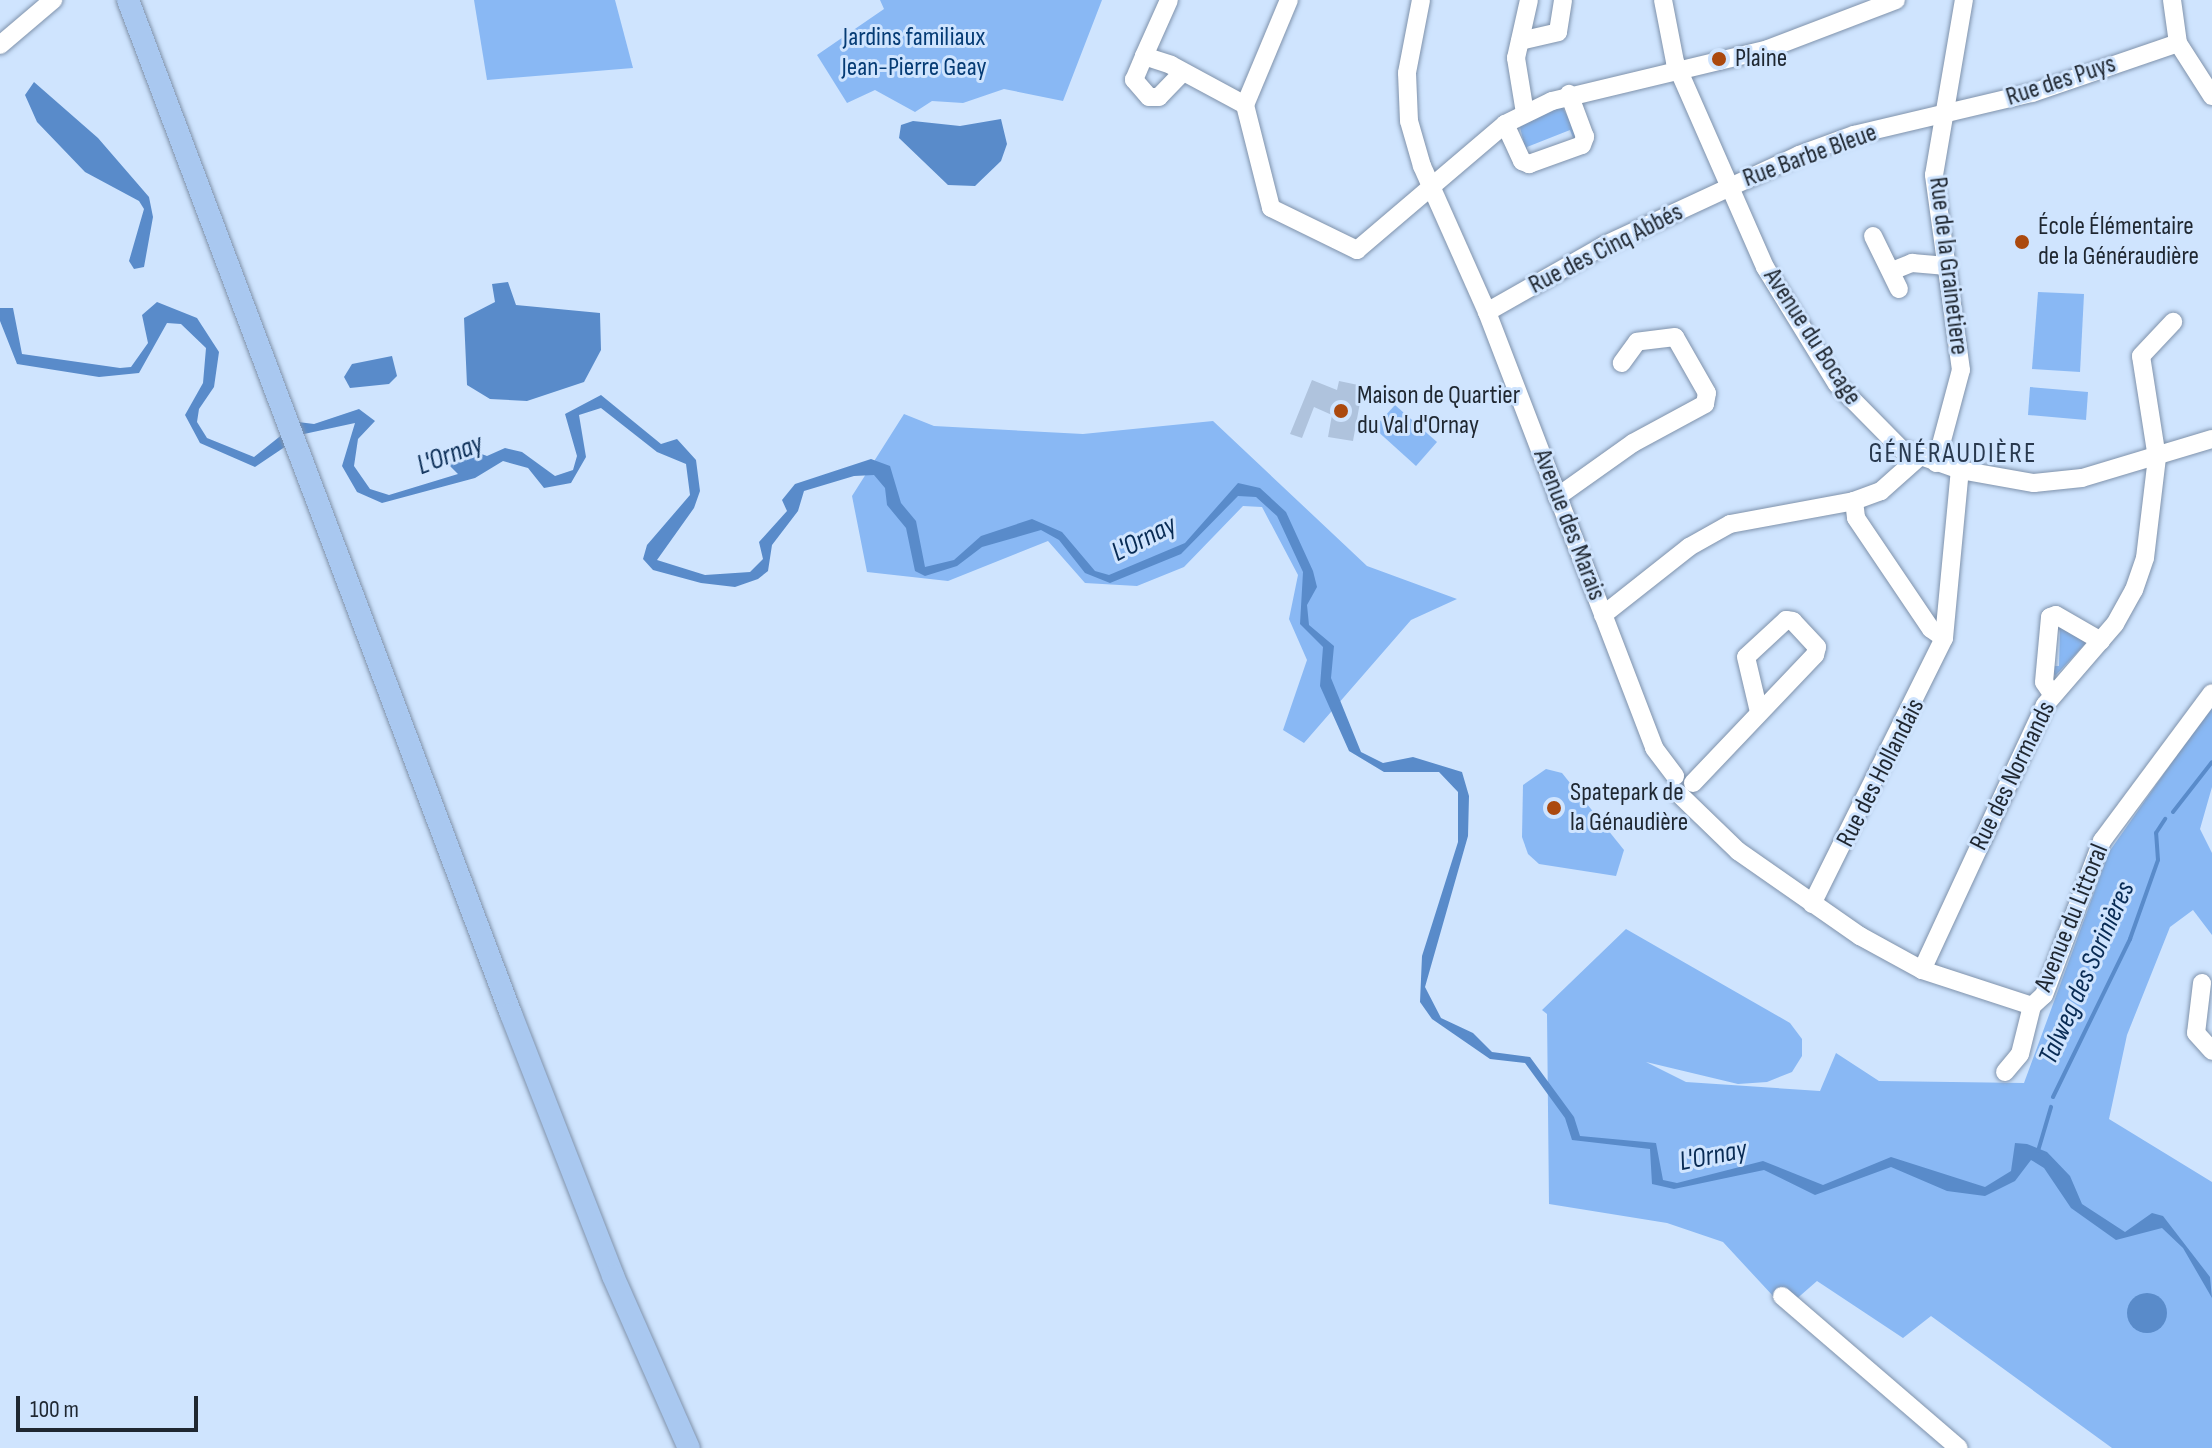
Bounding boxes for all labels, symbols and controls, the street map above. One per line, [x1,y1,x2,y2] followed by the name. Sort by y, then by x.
[841,22,987,84] park label: Jardins familiaux Jean-Pierre Geay
[1735,43,1787,75] place label: Plaine
[2002,49,2120,113] street label: Rue des Puys
[1710,50,1728,68] marker: Plaine
[1739,117,1881,195] street label: Rue Barbe Bleue
[1922,175,1974,357] street label: Rue de la Grainetiere
[1524,197,1688,301] street label: Rue des Cinq Abbés
[2038,211,2199,272] place label: École Élémentaire de la Généraudière
[2013,233,2031,251] marker: École Élémentaire de la Généraudière
[1756,263,1868,411] street label: Avenue du Bocage
[1357,380,1520,442] place label: Maison de Quartier du Val d'Ornay
[1332,402,1350,420] marker: Maison de Quartier du Val d'Ornay
[412,427,488,483] water label: L'Ornay
[1868,437,2038,471] district label: GÉNÉRAUDIÈRE
[1526,445,1612,605] street label: Avenue des Marais
[1106,509,1182,569] water label: L'Ornay
[1830,694,1932,852] street label: Rue des Hollandais
[1964,696,2062,856] street label: Rue des Normands
[1570,777,1688,838] place label: Spatepark de la Génaudière
[1545,799,1563,817] marker: Spatepark de la Génaudière
[2028,840,2116,996] street label: Avenue du Littoral
[2032,876,2142,1070] water label: Talweg des Sorinières
[1676,1133,1750,1179] water label: L'Ornay
[20,1380,202,1430] scale bar
[30,1395,79,1424] text: 100 m

